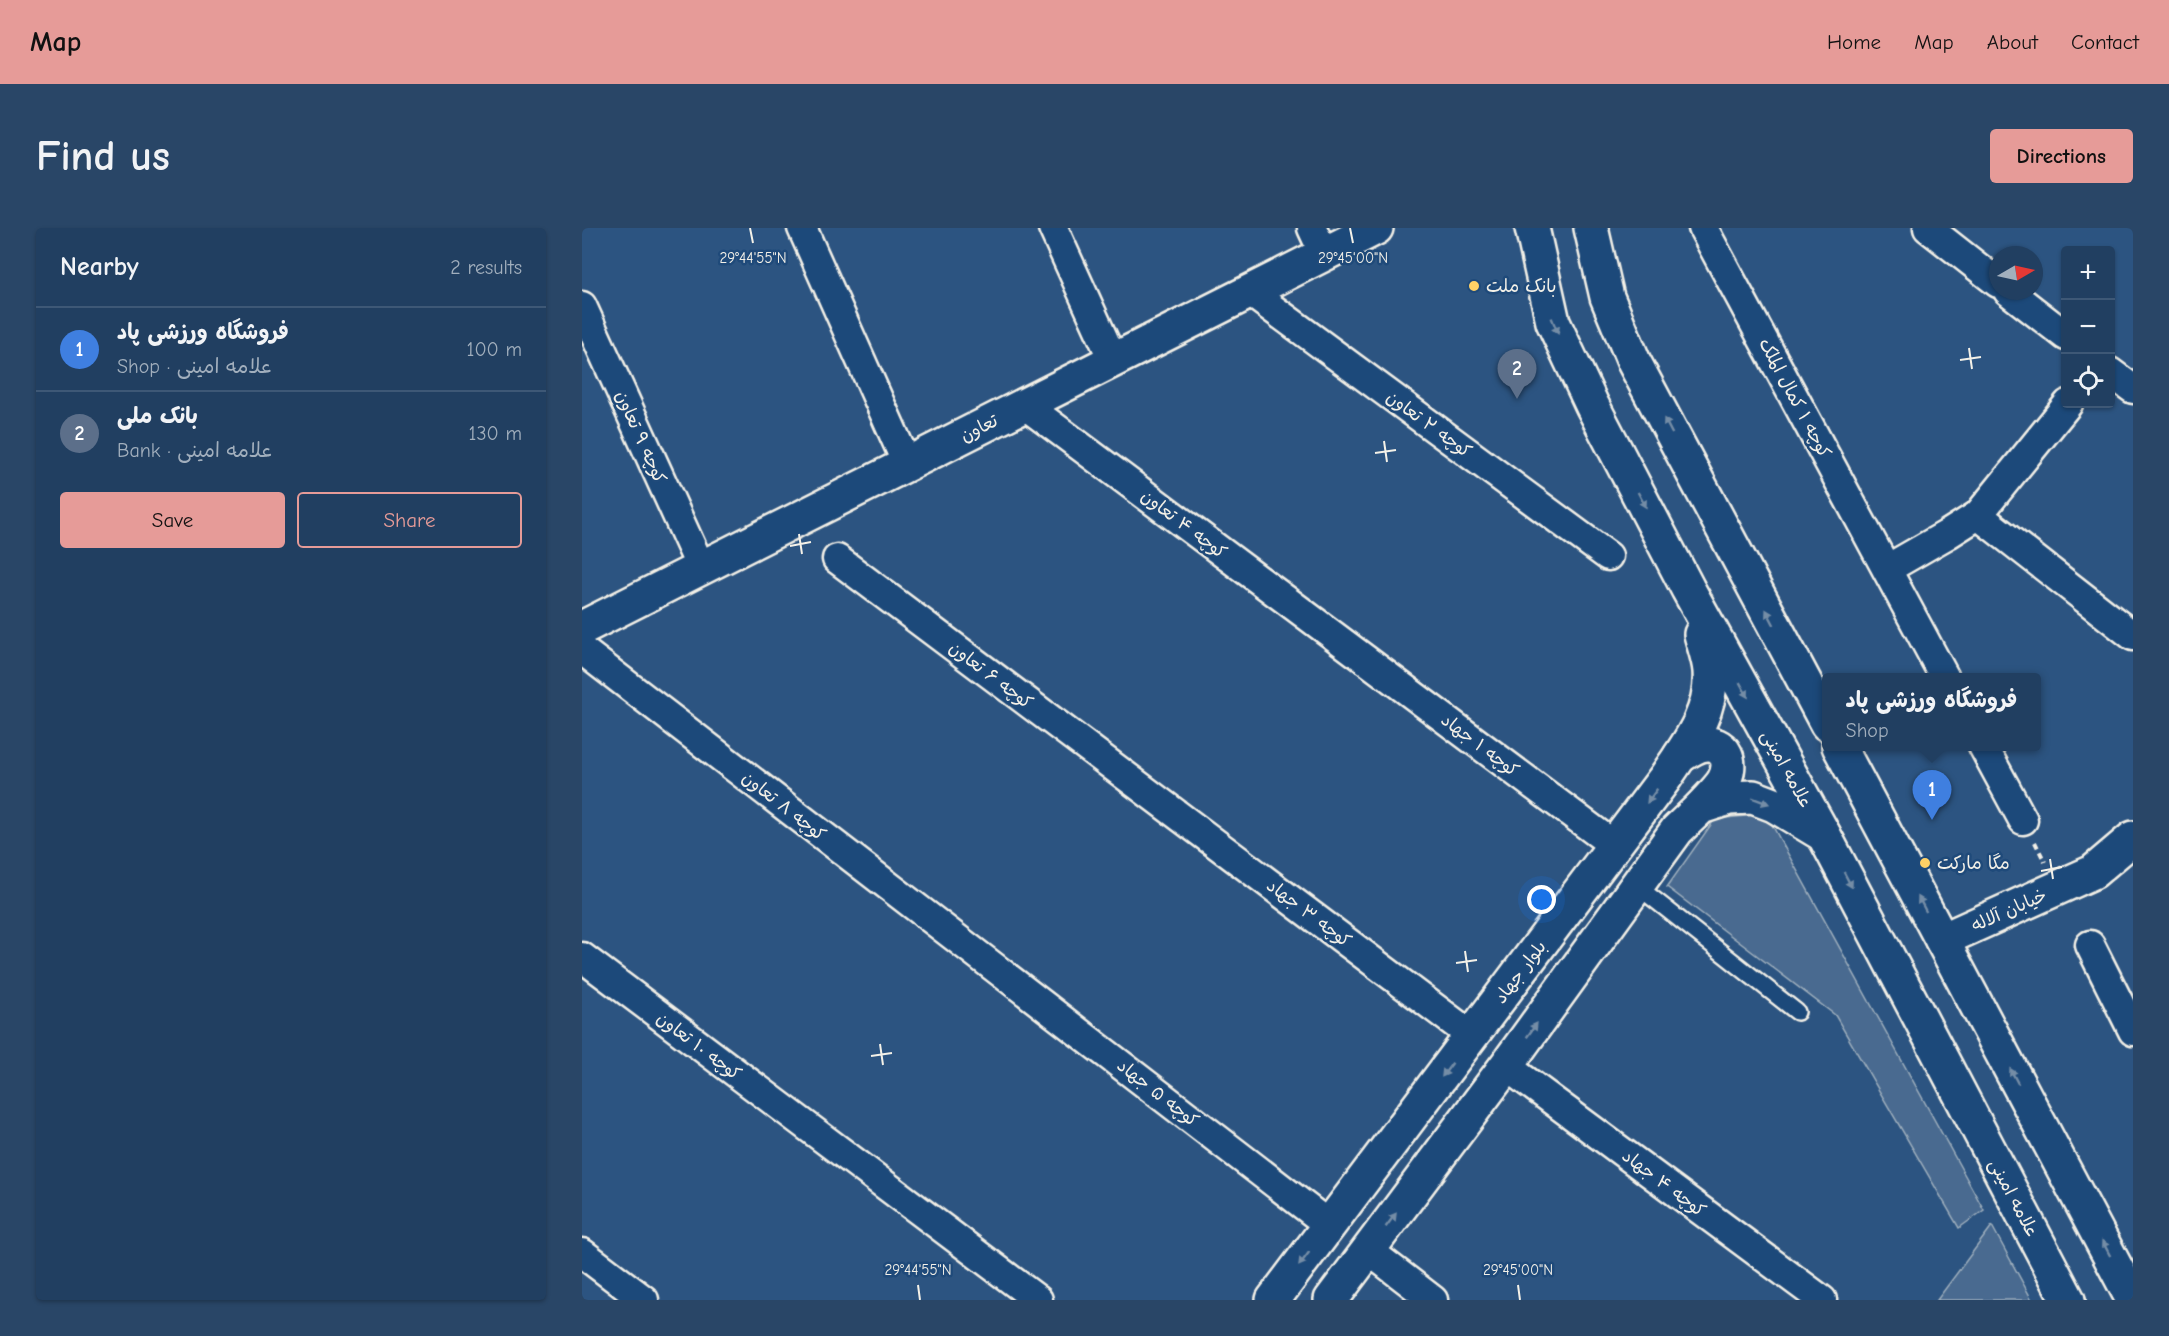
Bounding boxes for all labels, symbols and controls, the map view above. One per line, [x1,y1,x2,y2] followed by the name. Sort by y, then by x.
[30,26,81,58] text: Map
[1827,30,1881,54] text: Home
[1914,30,1954,54] text: Map
[1987,30,2038,54] text: About
[2071,30,2139,54] text: Contact
[1990,129,2133,183] button: Directions
[36,132,170,181] text: Find us
[1989,246,2043,300] north arrow
[2061,246,2115,408] map controls
[2061,246,2115,300] button: +
[719,249,787,267] text: 29°44'55"N
[1318,249,1388,267] text: 29°45'00"N
[60,252,139,282] text: Nearby
[450,256,522,279] text: 2 results
[1486,276,1556,297] place label: بانک ملت
[1467,279,1481,293] marker: بانک ملت
[2061,300,2115,354] button: −
[1551,317,1561,335] one-way arrow
[117,319,289,345] text: فروشگاه ورزشی پاد
[1753,335,1835,462] street label: کوچه ۱ کمال الملک
[76,338,83,361] text: 1
[467,338,522,361] text: 100 m
[1498,350,1536,399] pin: 2
[2061,354,2115,408] button: locate
[117,355,273,378] text: Shop · علامه امینی
[1381,386,1476,463] street label: کوچه ۲ تعاون
[610,388,670,488] street label: کوچه ۹ تعاون
[117,403,198,429] text: بانک ملی
[957,410,1002,447] street label: تعاون
[1664,417,1674,435] one-way arrow
[75,422,84,445] text: 2
[469,422,522,445] text: 130 m
[117,439,273,462] text: Bank · علامه امینی
[1136,485,1231,564] street label: کوچه ۴ تعاون
[60,492,285,548] button: Save
[297,492,522,548] button: Share
[1637,492,1647,509] one-way arrow
[1765,608,1775,625] one-way arrow
[944,637,1037,715] street label: کوچه ۶ تعاون
[1822,673,2041,751] popup
[1739,682,1749,699] one-way arrow
[1846,687,2017,713] text: فروشگاه ورزشی پاد
[1436,709,1523,782] street label: کوچه ۱ جهاد
[1846,719,1889,742] text: Shop
[1756,726,1817,812] street label: علامه امینی
[737,767,830,847] street label: کوچه ۸ تعاون
[1912,770,1952,820] pin: 1
[1646,788,1658,804] one-way arrow
[1752,796,1770,806] one-way arrow
[1937,853,2010,874] place label: مگا مارکت
[1918,856,1932,870] marker: مگا مارکت
[1842,871,1852,889] one-way arrow
[1262,875,1355,953] street label: کوچه ۳ جهاد
[1527,885,1556,914] your location
[1968,885,2050,936] street label: خیابان آلاله
[1918,895,1927,912] one-way arrow
[1490,937,1551,1008] street label: بلوار جهاد
[652,1008,745,1086] street label: کوچه ۱۰ تعاون
[1526,1022,1538,1038] one-way arrow
[1112,1055,1203,1133] street label: کوچه ۵ جهاد
[1441,1062,1453,1077] one-way arrow
[2009,1067,2019,1084] one-way arrow
[1617,1145,1710,1223] street label: کوچه ۴ جهاد
[1984,1155,2043,1241] street label: علامه امینی
[1385,1212,1397,1228] one-way arrow
[2101,1239,2111,1257] one-way arrow
[1298,1250,1310,1266] one-way arrow
[884,1261,952,1279] text: 29°44'55"N
[1483,1261,1553,1279] text: 29°45'00"N

